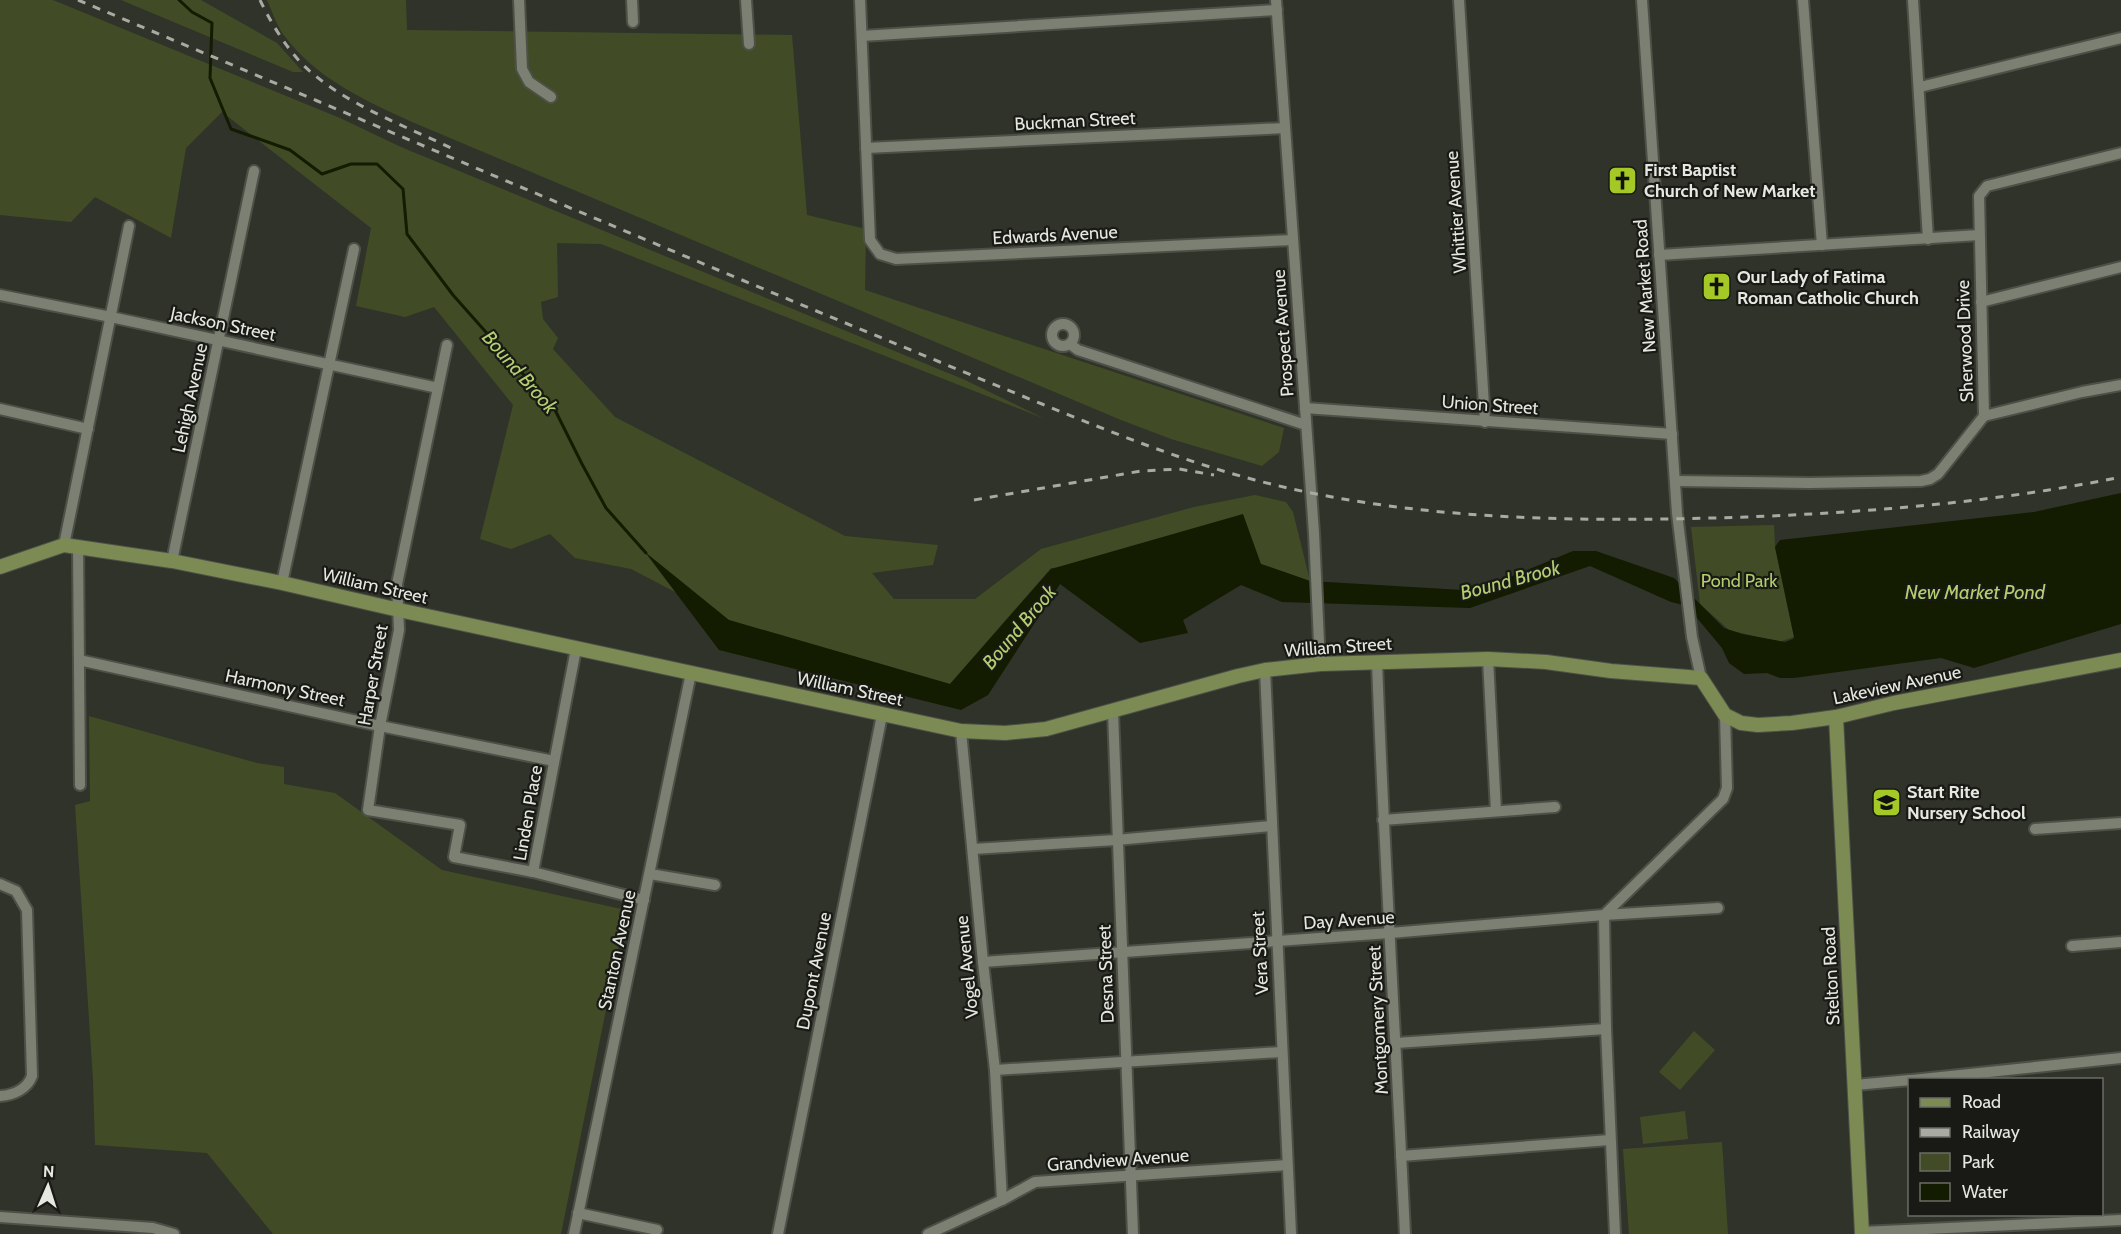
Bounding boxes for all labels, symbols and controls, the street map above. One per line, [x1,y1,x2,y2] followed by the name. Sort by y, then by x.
[1014,107,1136,135] street label: Buckman Street
[1441,150,1471,274] street label: Whittier Avenue
[1644,159,1815,202] place label: First Baptist Church of New Market
[1607,164,1639,196] church icon: First Baptist Church of New Market
[1629,219,1661,353] street label: New Market Road
[992,221,1118,249] street label: Edwards Avenue
[1737,266,1919,309] place label: Our Lady of Fatima Roman Catholic Church
[1268,269,1298,397] street label: Prospect Avenue
[1700,271,1732,303] church icon: Our Lady of Fatima Roman Catholic Church
[1952,280,1978,402] street label: Sherwood Drive
[167,302,278,346] street label: Jackson Street
[477,325,564,420] water label: Bound Brook
[168,341,212,455] street label: Lehigh Avenue
[1441,391,1539,419] street label: Union Street
[1457,555,1564,605] water label: Bound Brook
[320,563,430,609] street label: William Street
[1701,570,1778,592] park label: Pond Park
[977,579,1062,674] water label: Bound Brook
[1905,580,2046,604] water label: New Market Pond
[353,623,393,727] street label: Harper Street
[1283,632,1393,662] street label: William Street
[1831,661,1963,709] street label: Lakeview Avenue
[223,665,347,711] street label: Harmony Street
[795,667,905,711] street label: William Street
[509,764,547,862] street label: Linden Place
[1907,781,2026,824] place label: Start Rite Nursery School
[1870,786,1902,818] school or university icon: Start Rite Nursery School
[594,888,640,1012] street label: Stanton Avenue
[1303,906,1395,934] street label: Day Avenue
[792,910,836,1032] street label: Dupont Avenue
[1247,911,1273,995] street label: Vera Street
[951,914,983,1020] street label: Vogel Avenue
[1093,924,1119,1024] street label: Desna Street
[1817,926,1845,1026] street label: Stelton Road
[1363,945,1393,1095] street label: Montgomery Street
[1908,1078,2103,1216] legend
[1962,1091,2001,1113] text: Road
[1962,1121,2020,1143] text: Railway
[1046,1144,1190,1176] street label: Grandview Avenue
[1962,1151,1995,1173] text: Park
[18,1156,78,1216] north arrow
[43,1162,55,1181] text: N
[1962,1181,2008,1203] text: Water

